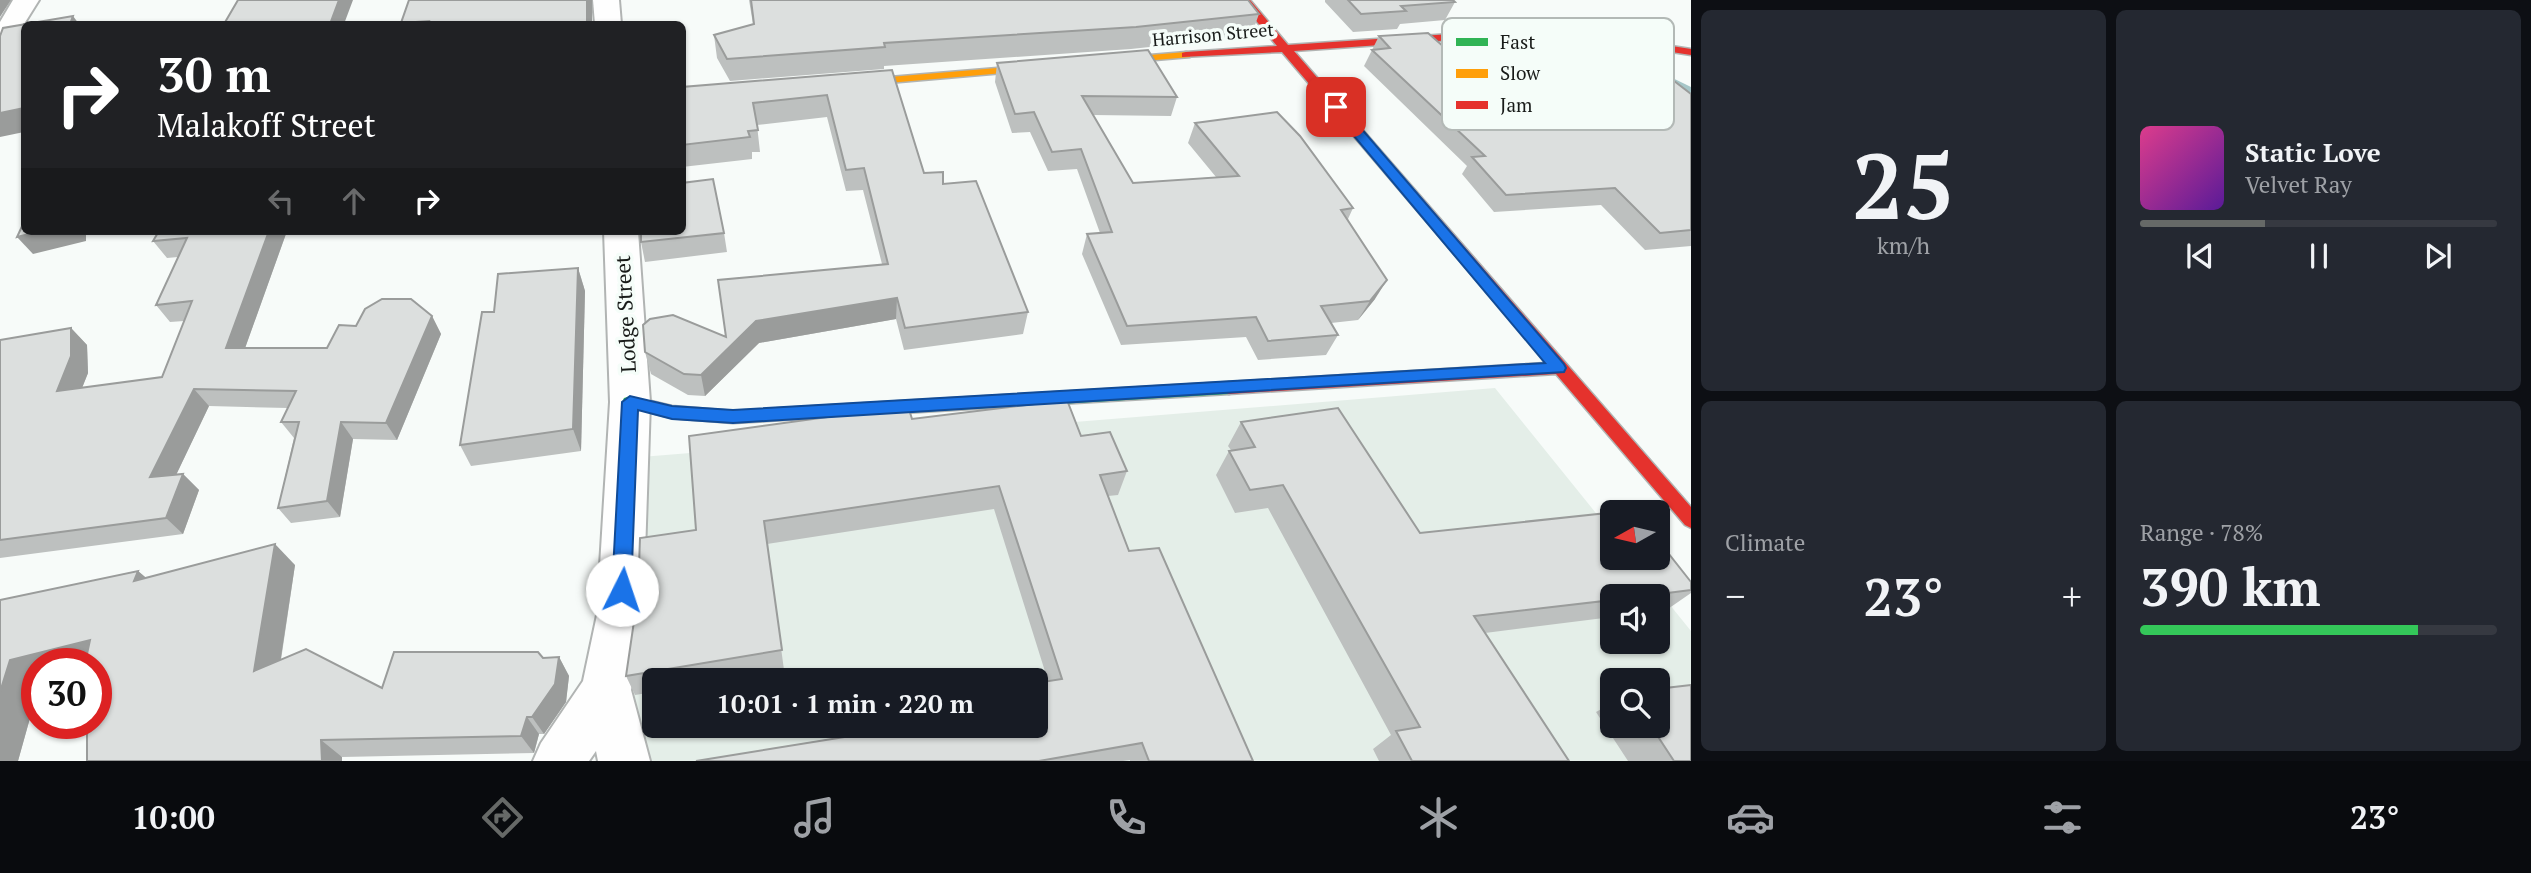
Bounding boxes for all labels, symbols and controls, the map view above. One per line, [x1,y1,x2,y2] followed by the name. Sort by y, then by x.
[1151,17,1275,51] street label: Harrison Street
[1442,18,1674,130] legend
[1500,29,1535,54] text: Fast
[157,41,271,106] text: 30 m
[42,49,133,140] icon: right
[1500,60,1541,85] text: Slow
[1306,77,1366,137] pin
[1317,88,1355,126] icon: arrive
[1500,92,1533,117] text: Jam
[157,104,376,146] text: Malakoff Street
[1852,124,1955,245] text: 25
[2245,135,2381,169] text: Static Love
[2245,169,2352,200] text: Velvet Ray
[262,182,300,220] icon: left
[335,182,373,220] icon: ahead
[408,182,446,220] icon: right
[1877,230,1930,261] text: km/h
[2181,237,2219,275] icon: previous
[2300,237,2338,275] icon: pause
[2419,237,2457,275] icon: next
[608,254,642,373] street label: Lodge Street
[1600,500,1670,570] north arrow
[1600,500,1670,738] map controls
[2140,517,2263,548] text: Range · 78%
[1725,527,1805,558] text: Climate
[2140,552,2321,621] text: 390 km
[585,553,659,627] position arrow
[1863,562,1944,631] text: 23°
[1725,571,1745,621] text: −
[2062,571,2082,621] text: +
[1600,584,1670,654] button: sound
[21,648,112,739] speed limit sign: 30
[1600,668,1670,738] button: search
[716,686,974,720] text: 10:01 · 1 min · 220 m
[478,793,527,842] icon: directions
[790,793,839,842] icon: music
[1102,793,1151,842] icon: phone
[1414,793,1463,842] icon: climate
[1726,793,1775,842] icon: car
[2038,793,2087,842] icon: filters
[132,796,215,838] text: 10:00
[2350,796,2399,838] text: 23°

